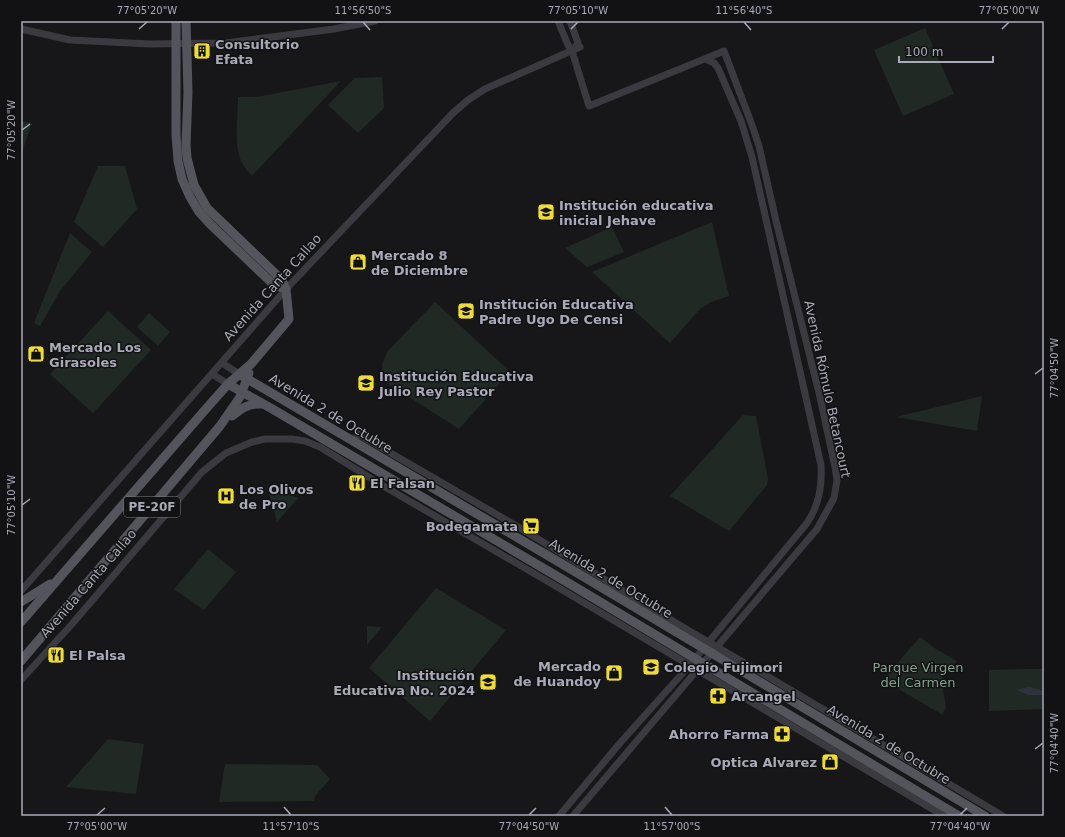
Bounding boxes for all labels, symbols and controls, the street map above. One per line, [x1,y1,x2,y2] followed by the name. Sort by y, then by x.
[117,5,177,16] text: 77°05'20"W
[335,5,391,16] text: 11°56'50"S
[548,5,608,16] text: 77°05'10"W
[716,5,772,16] text: 11°56'40"S
[979,5,1039,16] text: 77°05'00"W
[215,37,299,67] place label: Consultorio Efata
[899,38,993,64] scale bar
[192,41,212,61] building icon: Consultorio Efata
[905,45,943,59] text: 100 m
[6,100,17,160] text: 77°05'20"W
[559,198,714,228] place label: Institución educativa inicial Jehave
[536,202,556,222] school or university icon: Institución educativa inicial Jehave
[220,231,324,344] street label: Avenida Canta Callao
[371,248,468,278] place label: Mercado 8 de Diciembre
[348,252,368,272] shop icon: Mercado 8 de Diciembre
[479,297,634,327] place label: Institución Educativa Padre Ugo De Censi
[801,299,854,479] street label: Avenida Rómulo Betancourt
[456,301,476,321] school or university icon: Institución Educativa Padre Ugo De Censi
[1049,338,1060,398] text: 77°04'50"W
[49,340,142,370] place label: Mercado Los Girasoles
[26,344,46,364] shop icon: Mercado Los Girasoles
[378,369,534,399] place label: Institución Educativa Julio Rey Pastor
[267,371,395,456] street label: Avenida 2 de Octubre
[356,373,376,393] school or university icon: Institución Educativa Julio Rey Pastor
[347,473,367,493] restaurant icon: El Falsan
[6,475,17,535] text: 77°05'10"W
[370,476,435,491] place label: El Falsan
[239,482,314,512] place label: Los Olivos de Pro
[216,486,236,506] hospital icon: Los Olivos de Pro
[124,497,180,517] road number: PE-20F
[521,516,541,536] supermarket icon: Bodegamata
[426,519,518,534] place label: Bodegamata
[37,526,140,641] street label: Avenida Canta Callao
[547,536,675,621] street label: Avenida 2 de Octubre
[46,645,66,665] restaurant icon: El Palsa
[69,648,126,663] place label: El Palsa
[641,657,661,677] school or university icon: Colegio Fujimori
[513,659,602,689] place label: Mercado de Huandoy
[664,660,783,675] place label: Colegio Fujimori
[873,660,963,690] park label: Parque Virgen del Carmen
[604,663,624,683] shop icon: Mercado de Huandoy
[333,668,475,698] place label: Institución Educativa No. 2024
[478,672,498,692] school or university icon: Institución Educativa No. 2024
[708,686,728,706] pharmacy icon: Arcangel
[731,689,796,704] place label: Arcangel
[825,702,953,787] street label: Avenida 2 de Octubre
[1049,713,1060,773] text: 77°04'40"W
[772,724,792,744] pharmacy icon: Ahorro Farma
[669,727,769,742] place label: Ahorro Farma
[820,752,840,772] shop icon: Optica Alvarez
[710,755,817,770] place label: Optica Alvarez
[67,821,127,832] text: 77°05'00"W
[263,821,319,832] text: 11°57'10"S
[499,821,559,832] text: 77°04'50"W
[644,821,700,832] text: 11°57'00"S
[930,821,990,832] text: 77°04'40"W

